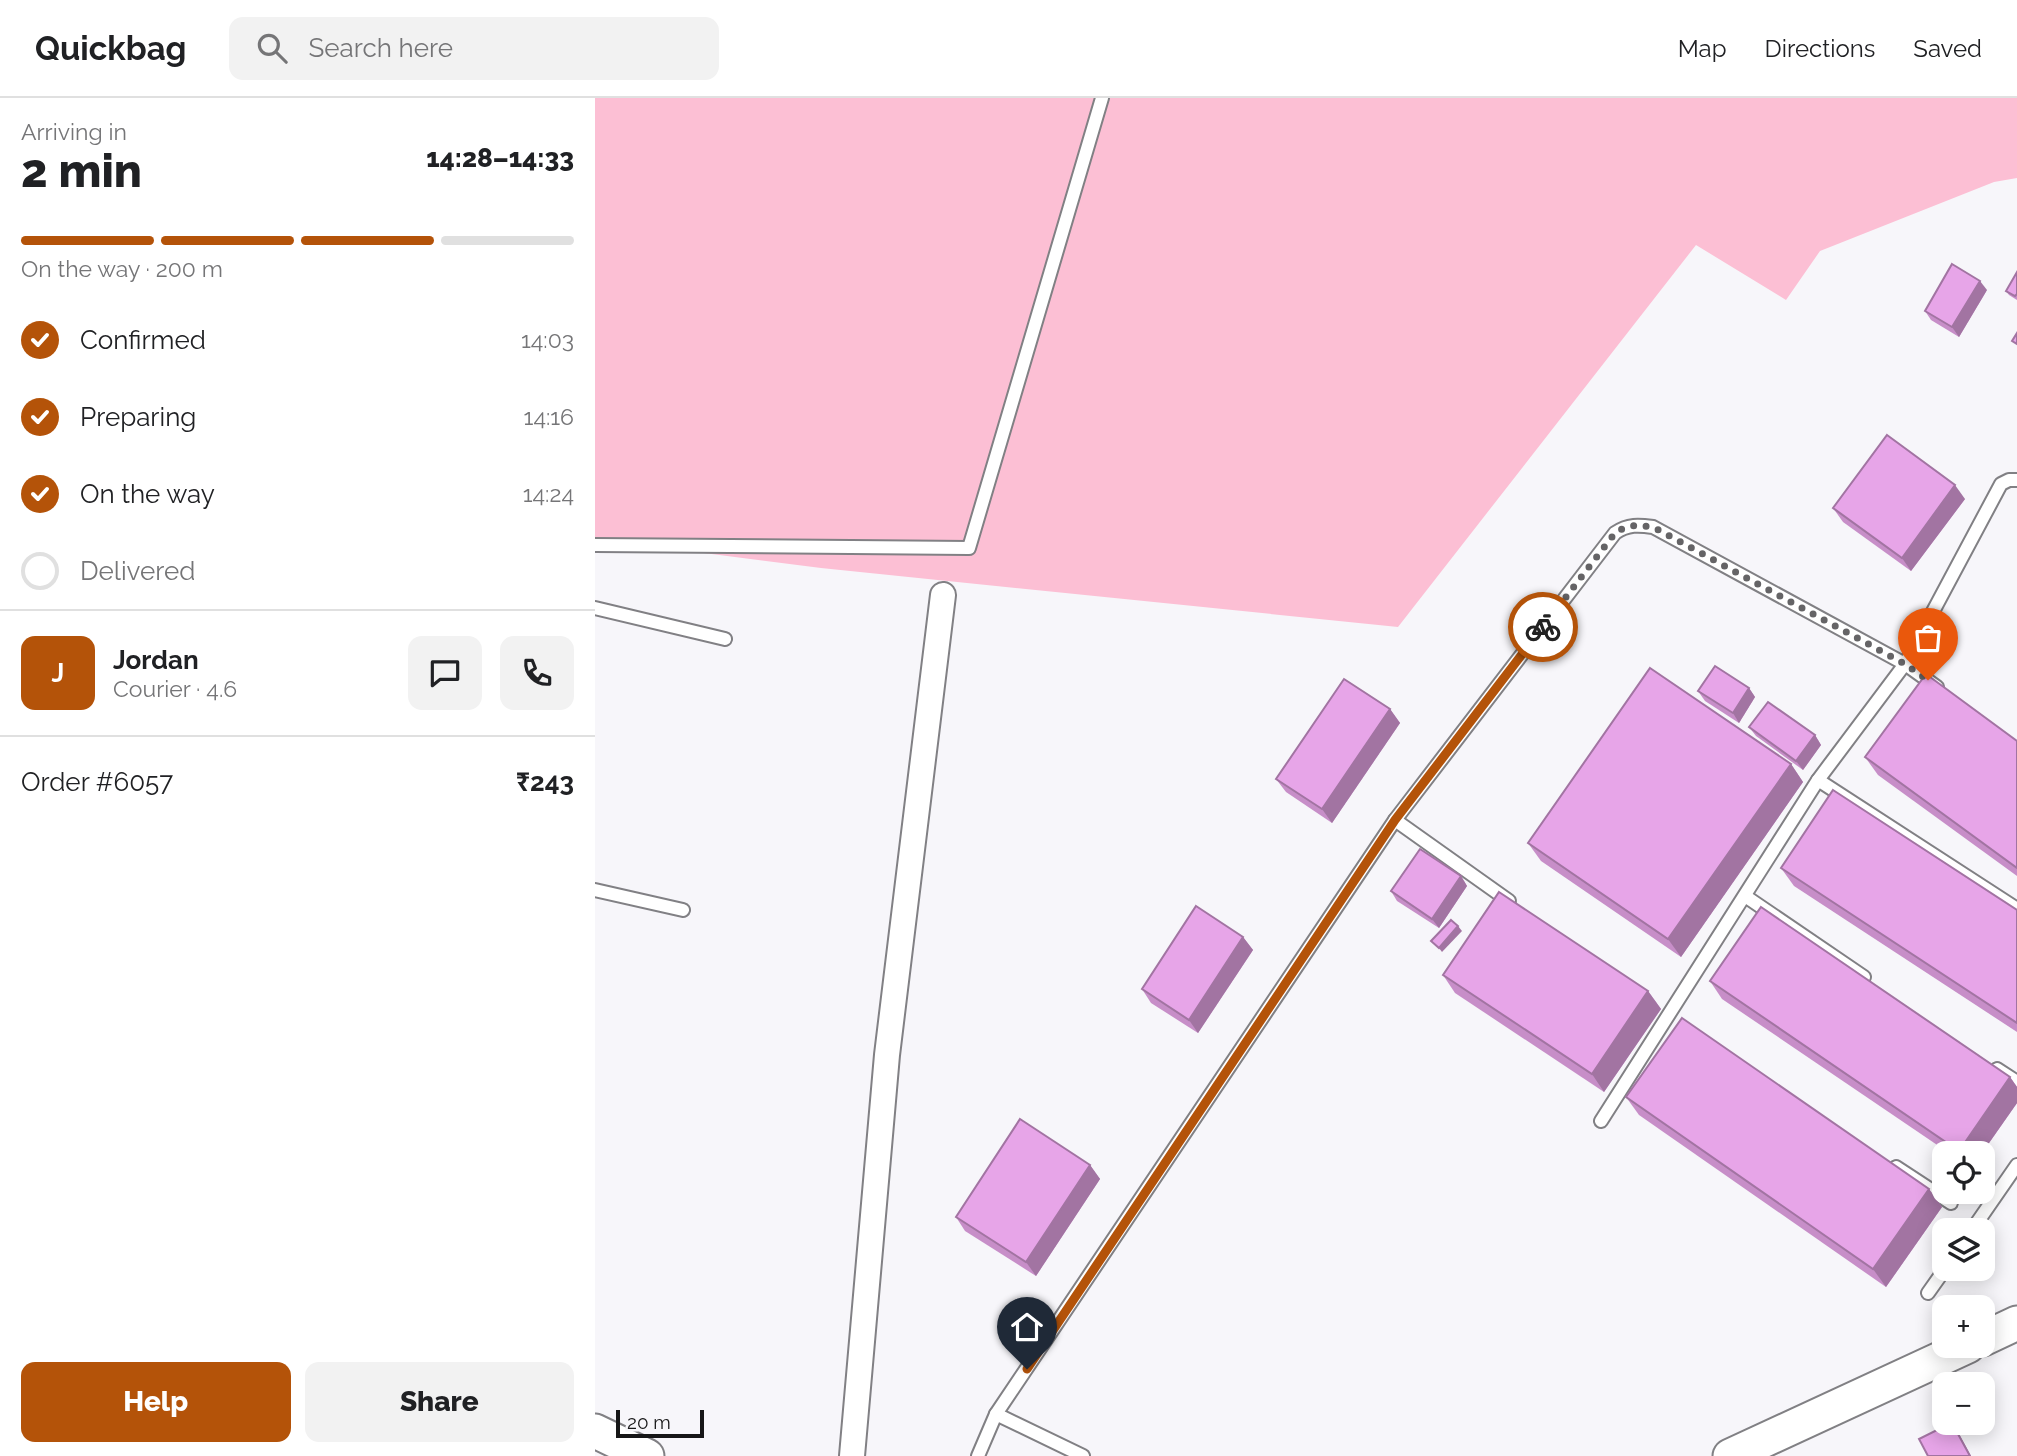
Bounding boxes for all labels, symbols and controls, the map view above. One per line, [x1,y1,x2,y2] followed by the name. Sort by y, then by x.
[229,17,719,80] search box
[35,29,187,68] text: Quickbag
[253,29,291,67] icon: search
[309,33,453,63] text: Search here
[1678,34,1727,63] text: Map
[1765,34,1875,63] text: Directions
[1913,34,1982,63] text: Saved
[21,118,127,145] text: Arriving in
[426,143,574,173] text: 14:28–14:33
[21,144,142,198] text: 2 min
[21,255,223,282] text: On the way · 200 m
[21,321,59,359] icon: check
[80,325,206,355] text: Confirmed
[521,326,574,353] text: 14:03
[21,398,59,436] icon: check
[80,402,196,432] text: Preparing
[524,403,574,430] text: 14:16
[21,475,59,513] icon: check
[80,479,215,509] text: On the way
[523,480,574,507] text: 14:24
[80,556,195,586] text: Delivered
[1508,592,1578,662] courier
[1524,608,1562,646] icon: bike
[1898,608,1958,680] pin
[1909,619,1947,657] icon: bag
[408,636,482,710] button: chat
[500,636,574,710] button: phone
[113,645,199,675] text: Jordan
[52,658,64,688] text: J
[113,675,237,702] text: Courier · 4.6
[21,767,173,797] text: Order #6057
[516,767,574,797] text: ₹243
[1932,1141,1995,1435] map controls
[1932,1141,1995,1204] button: locate
[1932,1218,1995,1281] button: layers
[1932,1295,1995,1358] button: +
[997,1297,1057,1369] pin
[1008,1308,1046,1346] icon: home
[21,1362,291,1442] button: Help
[305,1362,574,1442] button: Share
[1932,1372,1995,1435] button: −
[616,1407,703,1439] scale bar
[627,1411,671,1433] text: 20 m

